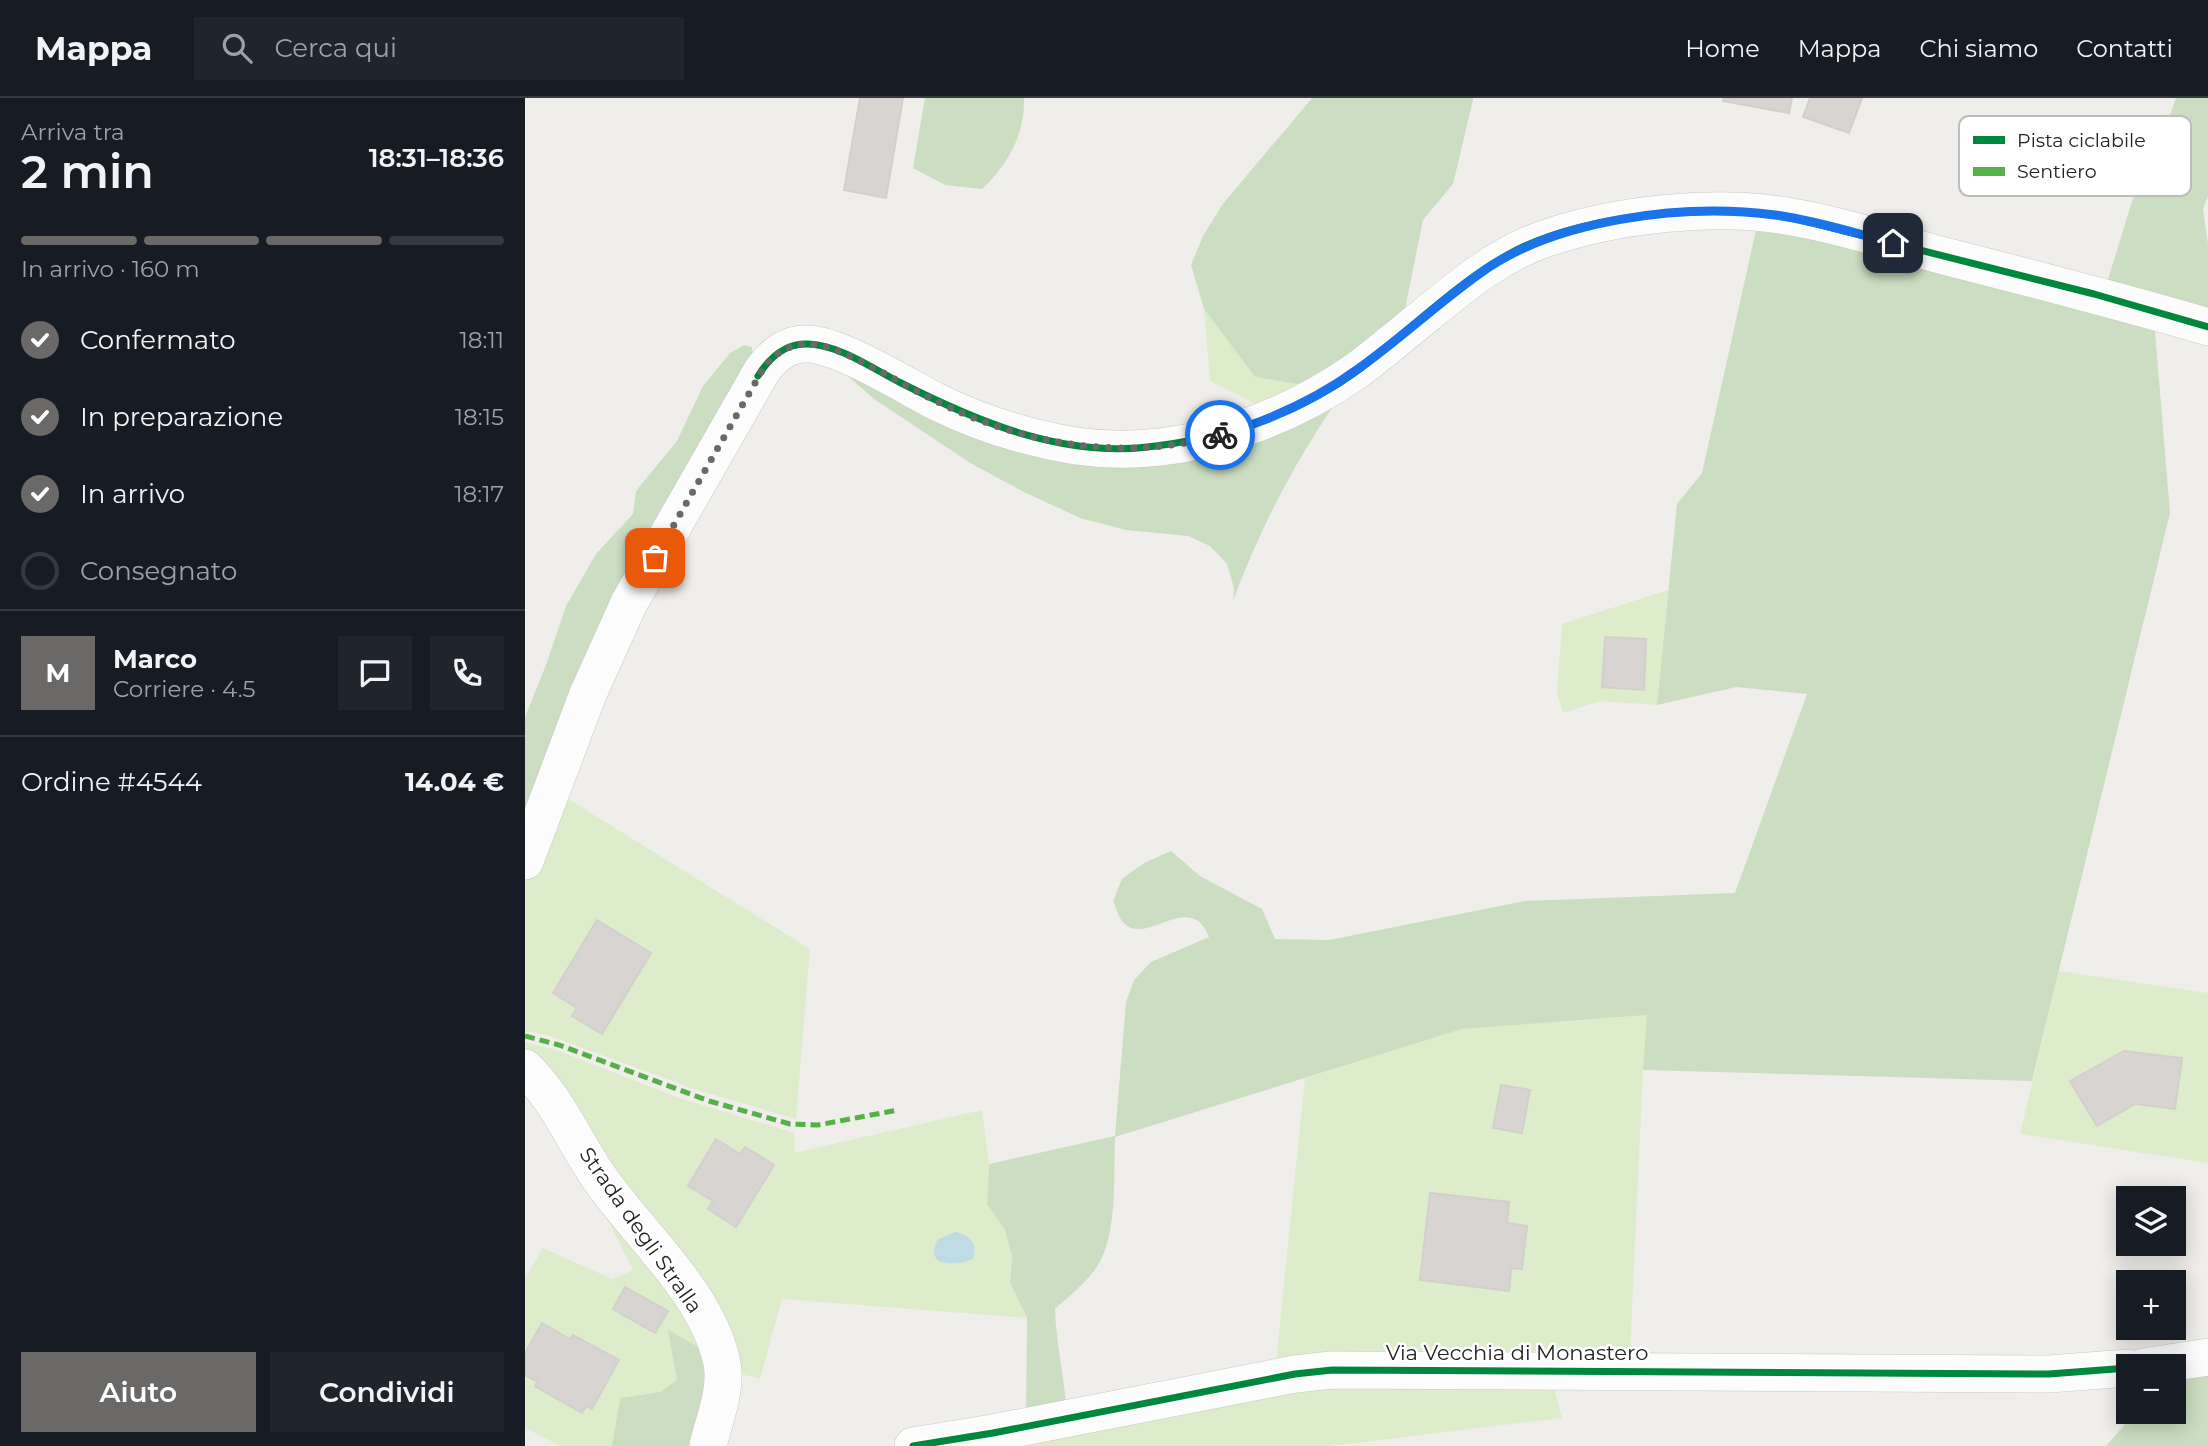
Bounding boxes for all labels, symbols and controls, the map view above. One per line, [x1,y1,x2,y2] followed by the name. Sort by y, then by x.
[194,17,684,80] search box
[35,28,152,68] text: Mappa
[218,29,256,67] icon: search
[274,32,397,64] text: Cerca qui
[1685,34,1760,63] text: Home
[1798,34,1881,63] text: Mappa
[1919,34,2038,63] text: Chi siamo
[2076,34,2173,63] text: Contatti
[1959,116,2191,196] legend
[21,118,125,146] text: Arriva tra
[2017,129,2146,152] text: Pista ciclabile
[369,142,504,174] text: 18:31–18:36
[21,143,154,200] text: 2 min
[2017,160,2097,183] text: Sentiero
[1863,213,1923,273] pin
[1874,224,1912,262] icon: home
[21,255,200,283] text: In arrivo · 160 m
[21,321,59,359] icon: check
[80,324,236,356] text: Confermato
[460,326,504,354] text: 18:11
[21,398,59,436] icon: check
[1185,400,1255,470] courier
[80,401,283,433] text: In preparazione
[455,403,504,431] text: 18:15
[1201,416,1239,454] icon: bike
[21,475,59,513] icon: check
[80,478,185,510] text: In arrivo
[454,480,504,508] text: 18:17
[625,528,685,588] pin
[636,539,674,577] icon: bag
[80,555,237,587] text: Consegnato
[338,636,412,710] button: chat
[430,636,504,710] button: phone
[113,643,197,675] text: Marco
[46,657,70,689] text: M
[113,675,256,703] text: Corriere · 4.5
[21,766,202,798] text: Ordine #4544
[405,766,504,798] text: 14.04 €
[574,1142,708,1318] street label: Strada degli Stralla
[2116,1186,2186,1424] map controls
[2116,1186,2186,1256] button: layers
[2116,1270,2186,1340] button: +
[1386,1340,1648,1365] street label: Via Vecchia di Monastero
[21,1352,256,1432] button: Aiuto
[270,1352,504,1432] button: Condividi
[2116,1354,2186,1424] button: −

